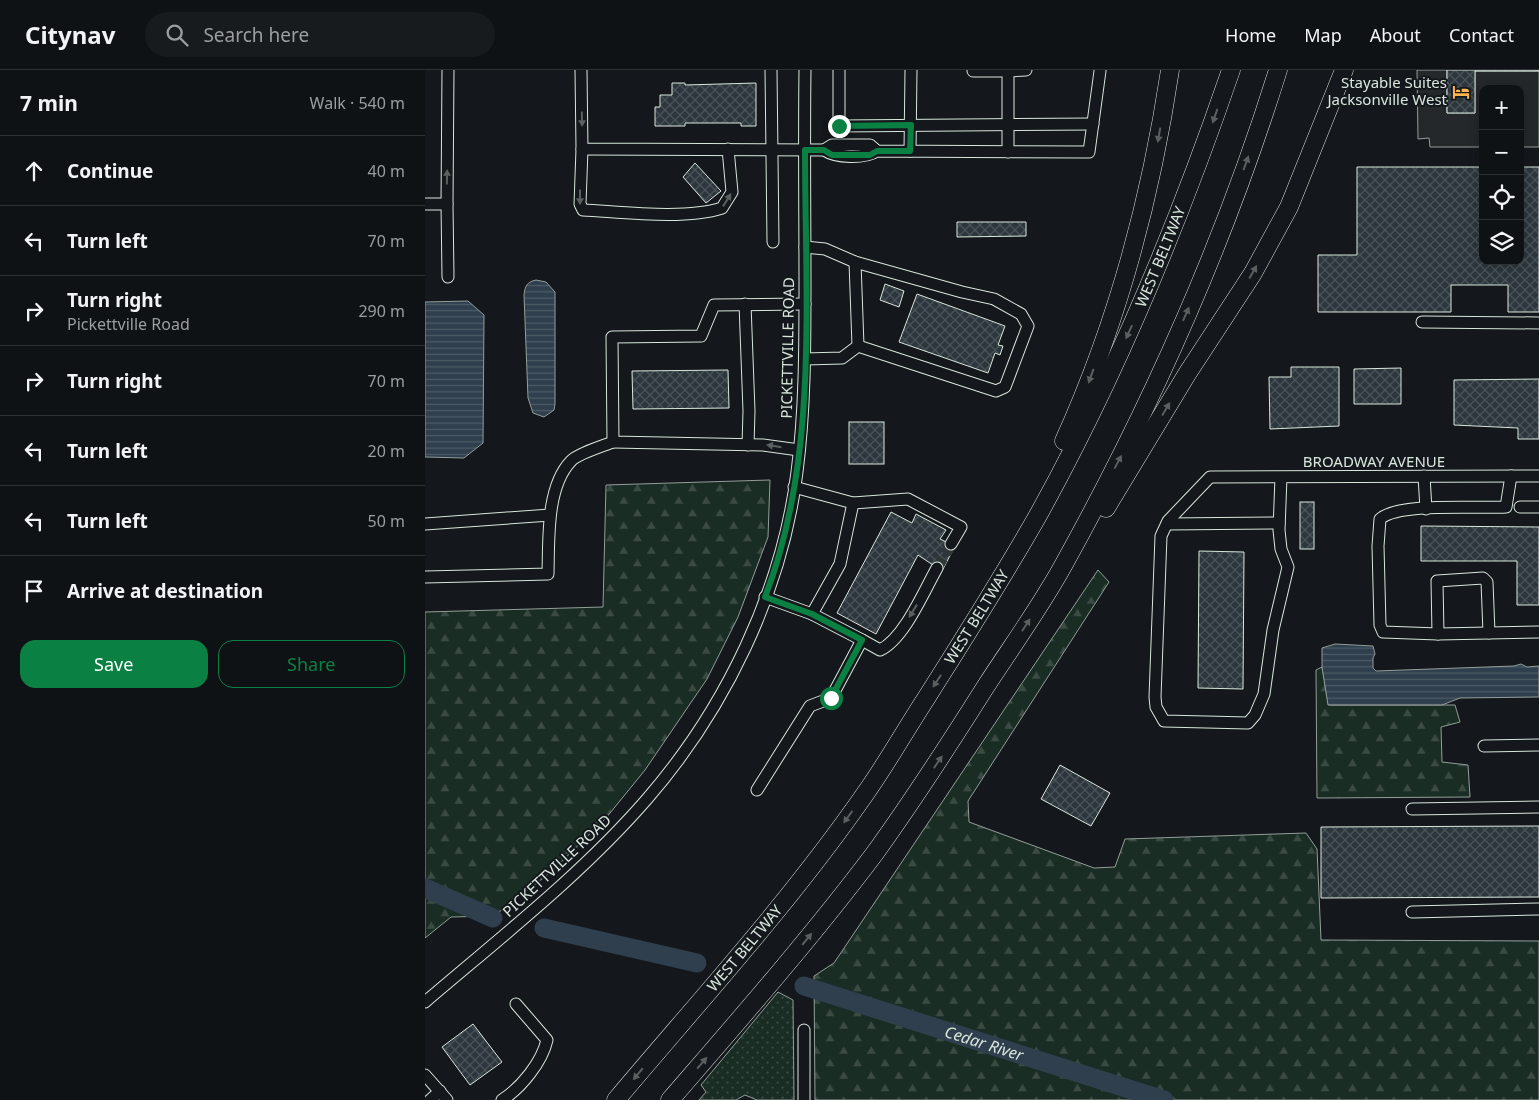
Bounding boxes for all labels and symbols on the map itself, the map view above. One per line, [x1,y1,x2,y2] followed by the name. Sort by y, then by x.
[1325,72,1448,109] place label: Stayable Suites Jacksonville West
[1451,82,1471,102] hotel icon: Stayable Suites Jacksonville West
[1211,109,1219,124] one-way arrow
[578,111,586,127] one-way arrow
[828,115,851,138] route end
[1155,128,1163,144] one-way arrow
[1243,156,1250,171] one-way arrow
[443,168,451,184] one-way arrow
[576,189,584,205] one-way arrow
[722,194,731,207] one-way arrow
[1130,203,1190,310] street label: WEST BELTWAY
[1249,265,1258,279] one-way arrow
[776,277,798,419] street label: PICKETTVILLE ROAD
[1183,307,1191,321] one-way arrow
[1124,325,1132,339] one-way arrow
[1087,368,1095,383] one-way arrow
[1161,402,1170,415] one-way arrow
[765,442,781,450] one-way arrow
[1303,451,1445,471] street label: BROADWAY AVENUE
[1114,454,1122,469] one-way arrow
[939,565,1013,667] street label: WEST BELTWAY
[908,604,918,617] one-way arrow
[1021,618,1030,631] one-way arrow
[932,674,942,688] one-way arrow
[820,687,843,710] route start
[933,755,943,768] one-way arrow
[498,810,615,921] street label: PICKETTVILLE ROAD
[843,810,853,824] one-way arrow
[702,900,787,995] street label: WEST BELTWAY
[801,933,812,946] one-way arrow
[942,1020,1027,1066] water label: Cedar River
[696,1057,707,1070] one-way arrow
[632,1067,643,1080] one-way arrow

